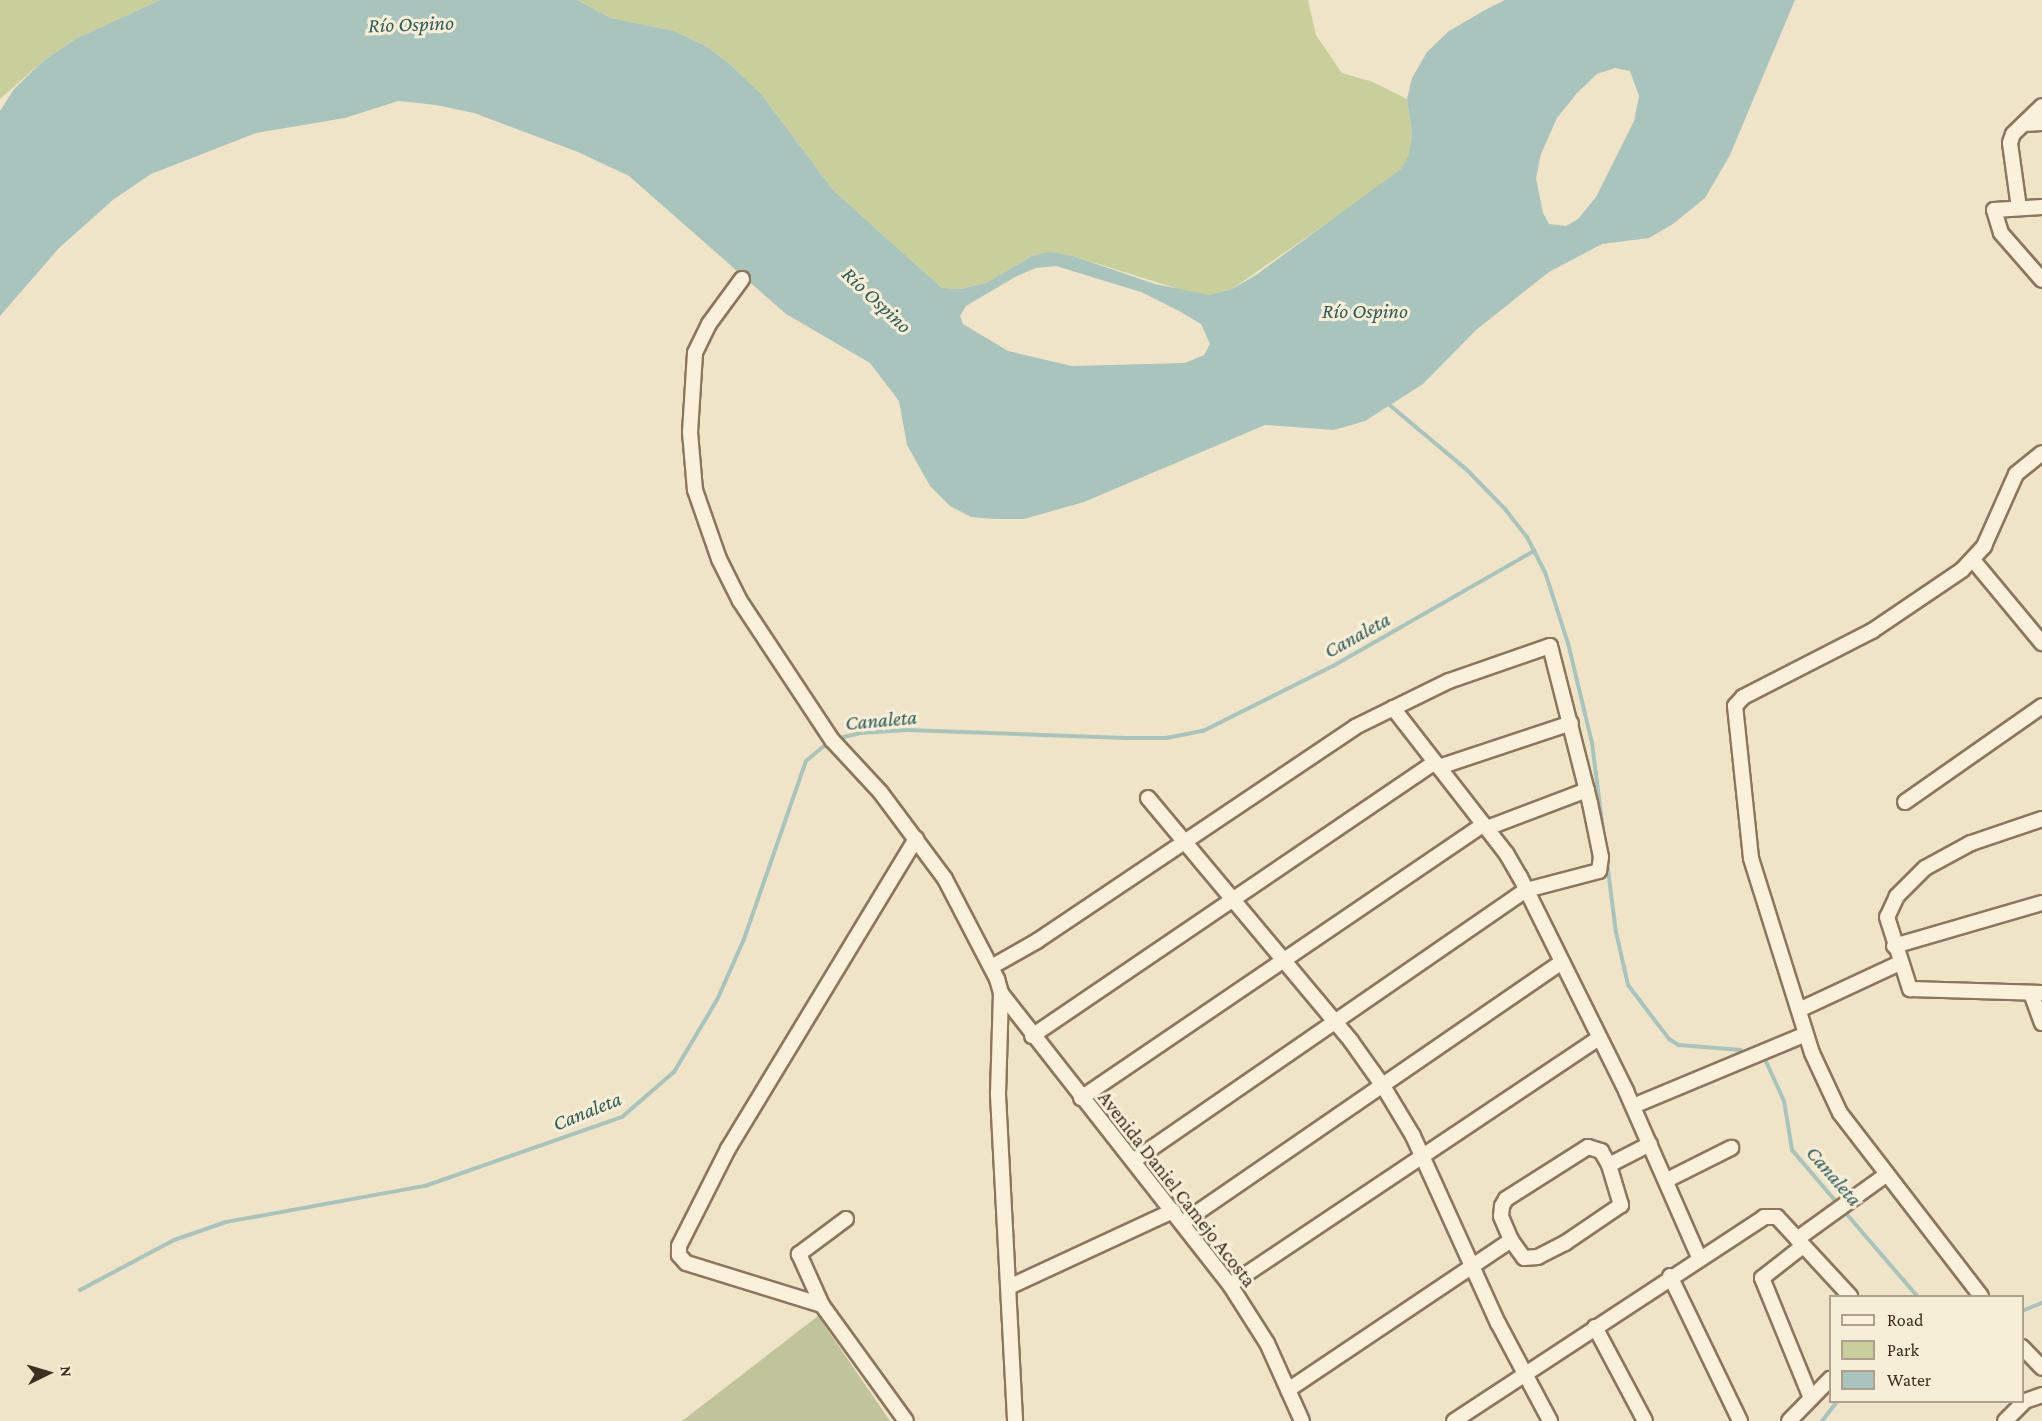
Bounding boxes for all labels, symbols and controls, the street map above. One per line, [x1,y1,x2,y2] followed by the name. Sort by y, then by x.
[368,10,454,38] water label: Río Ospino
[837,262,917,338] water label: Río Ospino
[1322,298,1408,324] water label: Río Ospino
[1319,607,1395,663] water label: Canaleta
[844,704,918,736] water label: Canaleta
[549,1086,625,1136] water label: Canaleta
[1093,1086,1261,1292] street label: Avenida Daniel Camejo Acosta
[1801,1141,1867,1211] water label: Canaleta
[1829,1295,2024,1403] legend
[1887,1310,1924,1330] text: Road
[1887,1340,1919,1360] text: Park
[18,1343,78,1403] north arrow
[57,1365,75,1378] text: N
[1887,1370,1931,1390] text: Water

